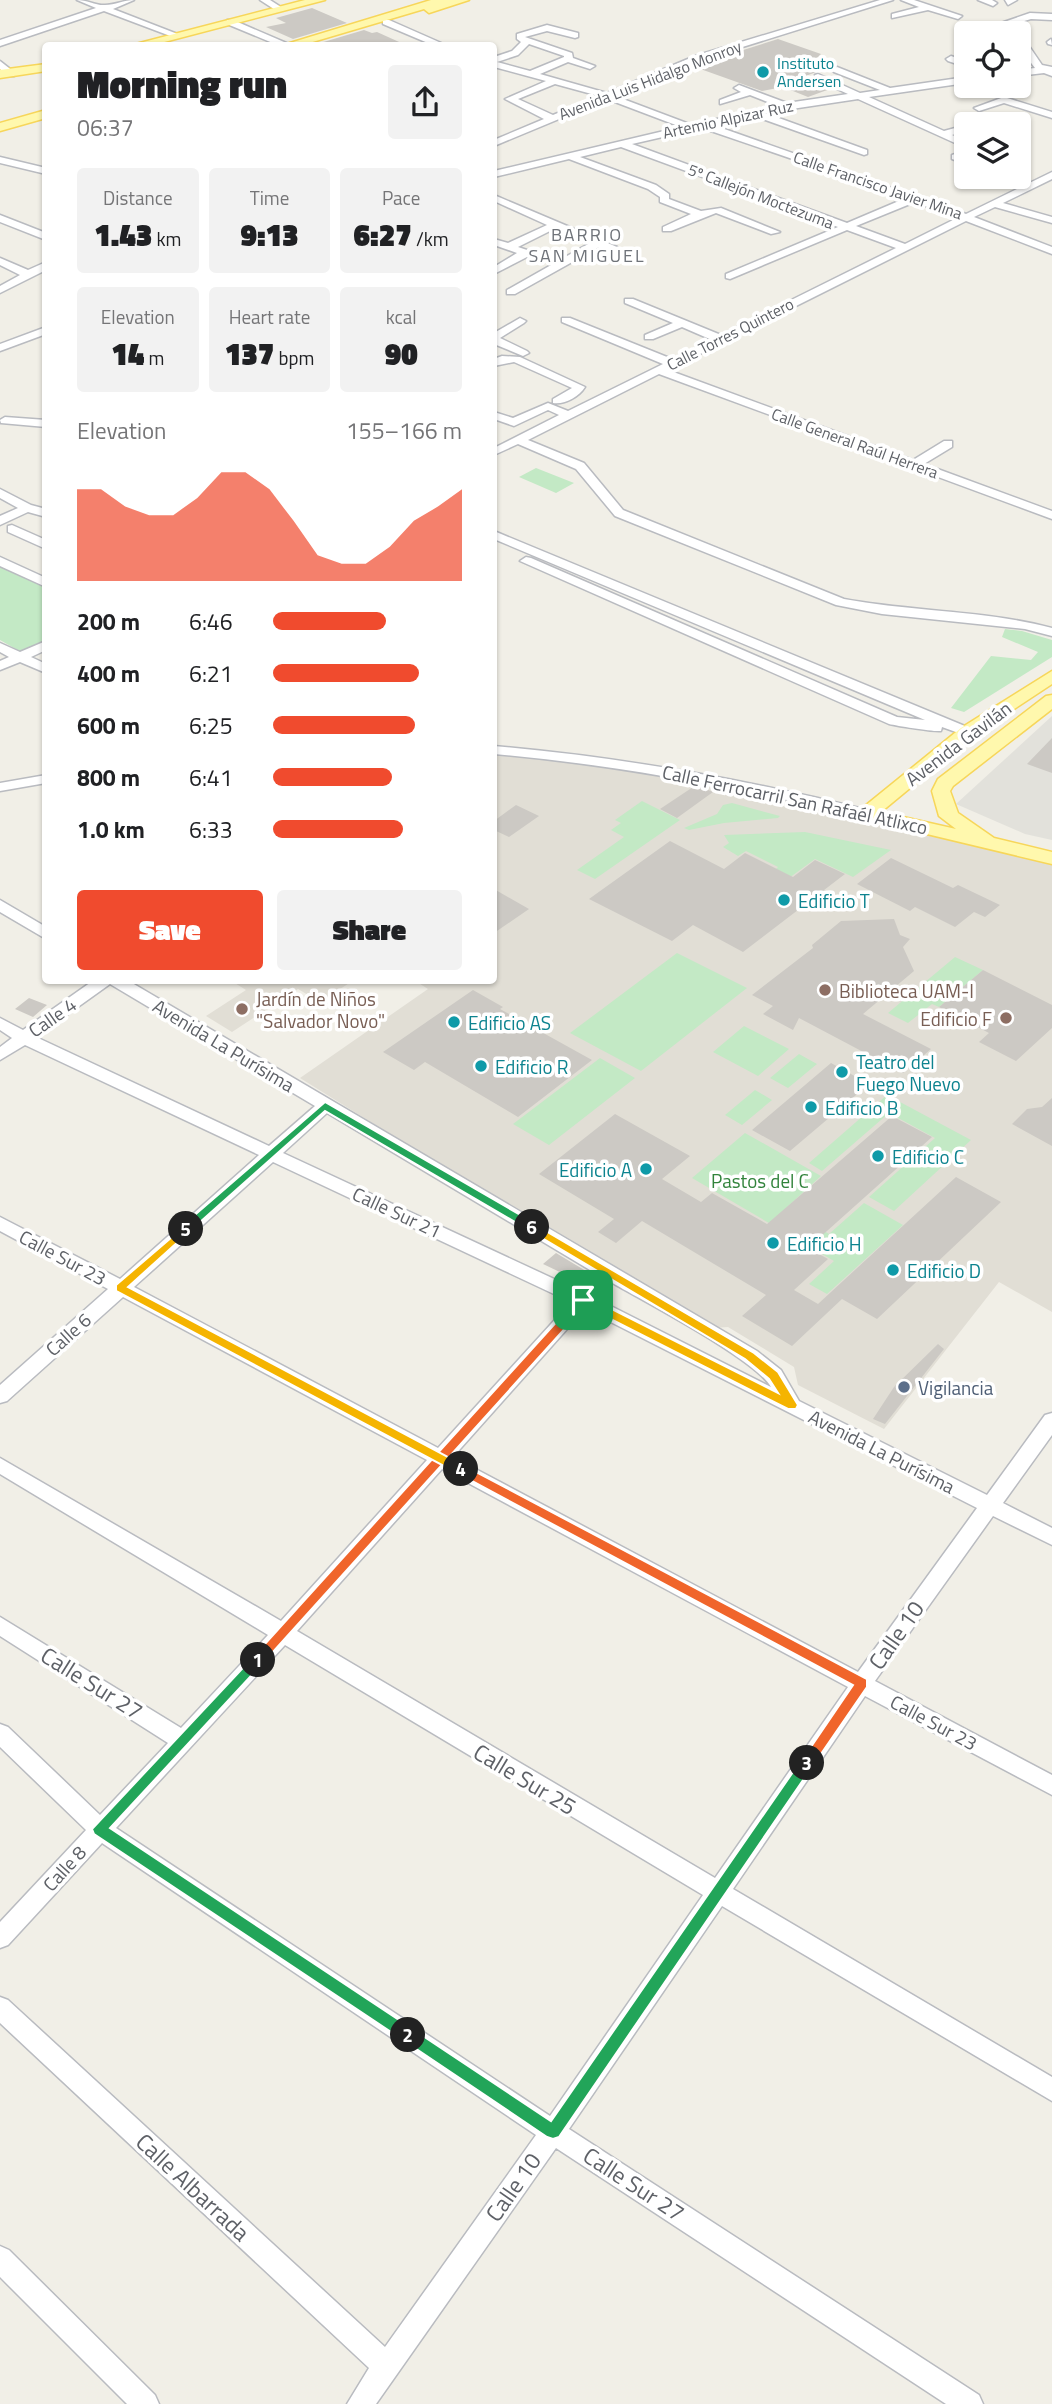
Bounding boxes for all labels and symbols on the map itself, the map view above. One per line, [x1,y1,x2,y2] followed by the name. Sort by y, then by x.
[555,34,745,126] street label: Avenida Luis Hidalgo Monroy
[777,51,841,93] place label: Instituto Andersen
[755,64,771,80] marker: Instituto Andersen
[661,93,795,145] street label: Artemio Alpizar Ruz
[790,145,966,225] street label: Calle Francisco Javier Mina
[685,157,837,235] street label: 5º Callejón Moctezuma
[528,221,646,269] district label: BARRIO SAN MIGUEL
[662,292,798,376] street label: Calle Torres Quintero
[768,402,942,484] street label: Calle General Raúl Herrera
[899,693,1017,793] street label: Avenida Gavilán
[660,757,930,841] street label: Calle Ferrocarril San Rafaél Atlixco
[798,886,870,915] place label: Edificio T
[776,892,792,908] marker: Edificio T
[839,976,974,1005] place label: Biblioteca UAM-I
[817,982,833,998] marker: Biblioteca UAM-I
[256,984,385,1035] place label: Jardín de Niños "Salvador Novo"
[22,990,82,1044] street label: Calle 4
[148,991,301,1099] street label: Avenida La Purísima
[234,1001,250,1017] marker: Jardín de Niños "Salvador Novo"
[920,1004,992,1033] place label: Edificio F
[468,1008,551,1037] place label: Edificio AS
[998,1010,1014,1026] marker: Edificio F
[446,1014,462,1030] marker: Edificio AS
[856,1047,961,1098] place label: Teatro del Fuego Nuevo
[495,1052,568,1081] place label: Edificio R
[473,1058,489,1074] marker: Edificio R
[834,1064,850,1080] marker: Teatro del Fuego Nuevo
[825,1093,898,1122] place label: Edificio B
[803,1099,819,1115] marker: Edificio B
[892,1142,964,1171] place label: Edificio C
[870,1148,886,1164] marker: Edificio C
[559,1155,632,1184] place label: Edificio A
[638,1161,654,1177] marker: Edificio A
[711,1166,809,1195] park label: Pastos del C
[348,1179,446,1245] street label: Calle Sur 21
[514,1210,550,1244] pin: 6
[168,1212,204,1246] pin: 5
[14,1222,112,1292] street label: Calle Sur 23
[787,1229,861,1258] place label: Edificio H
[765,1235,781,1251] marker: Edificio H
[907,1256,981,1285] place label: Edificio D
[885,1262,901,1278] marker: Edificio D
[553,1270,613,1330] pin
[39,1305,97,1363] street label: Calle 6
[918,1373,994,1402] place label: Vigilancia
[896,1379,912,1395] marker: Vigilancia
[804,1402,961,1501] street label: Avenida La Purísima
[444,1452,478,1486] pin: 4
[860,1593,932,1677] street label: Calle 10
[34,1638,150,1728] street label: Calle Sur 27
[240,1642,276,1678] pin: 1
[885,1687,983,1757] street label: Calle Sur 23
[467,1734,583,1824] street label: Calle Sur 25
[790,1746,824,1780] pin: 3
[35,1838,93,1897] street label: Calle 8
[390,2018,426,2052] pin: 2
[128,2125,258,2250] street label: Calle Albarrada
[576,2138,692,2230] street label: Calle Sur 27
[477,2145,549,2229] street label: Calle 10

